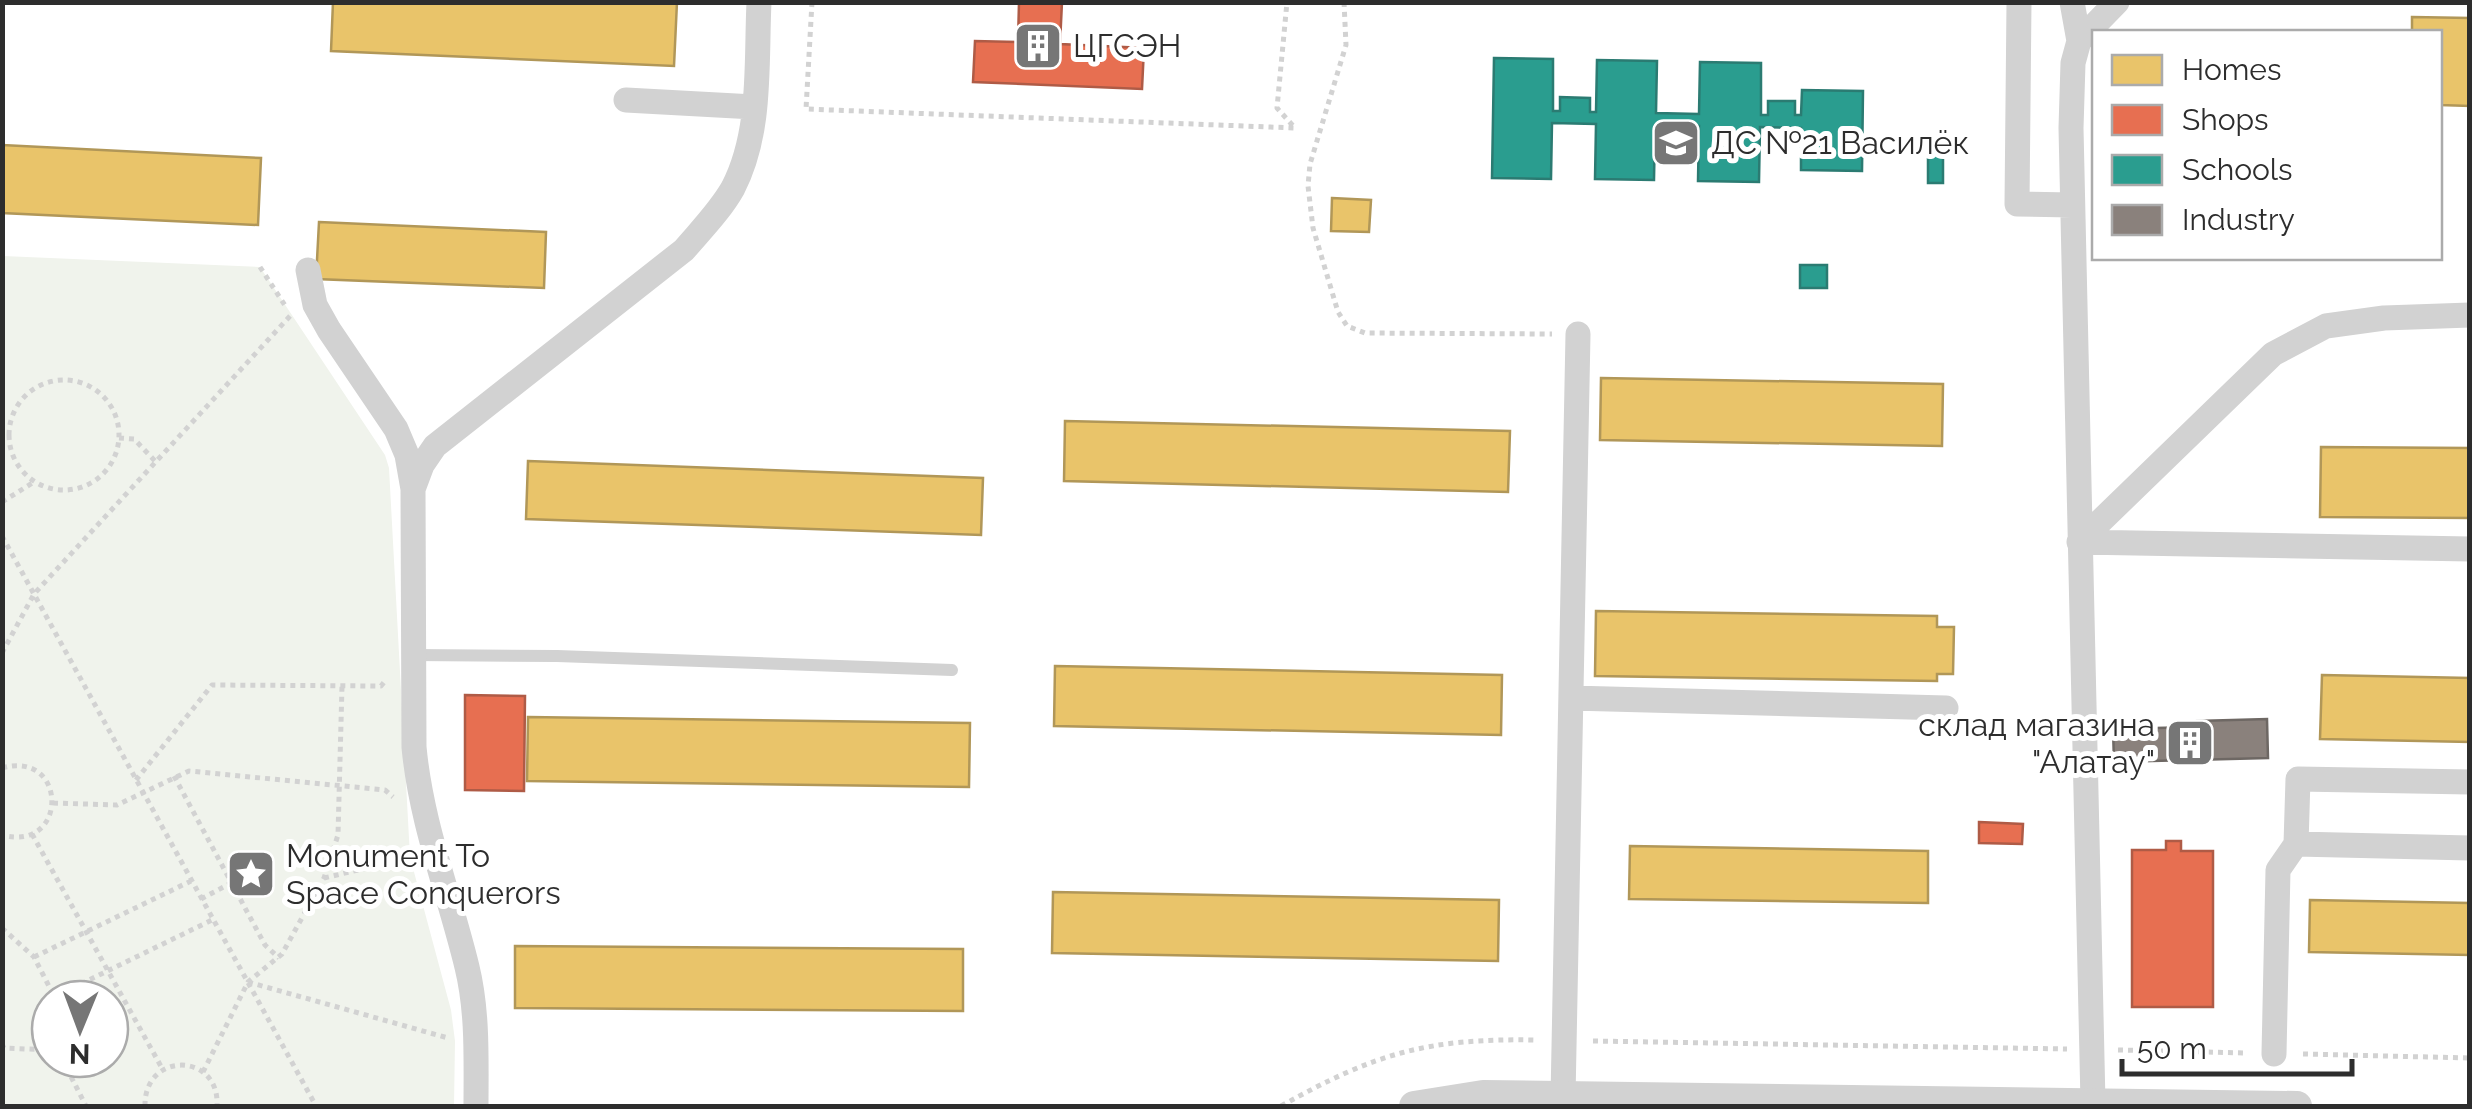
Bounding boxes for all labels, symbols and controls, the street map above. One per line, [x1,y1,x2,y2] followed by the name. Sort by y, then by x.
[1012,20,1064,72] building icon: ЦГСЭН
[1073,27,1181,64] place label: ЦГСЭН
[2092,30,2442,260] legend
[2182,52,2281,87] text: Homes
[2182,102,2269,137] text: Shops
[1650,117,1702,169] school or university icon: ДС №21 Василёк
[1711,124,1969,161] place label: ДС №21 Василёк
[2182,152,2293,187] text: Schools
[2182,202,2295,237] text: Industry
[1918,706,2155,780] place label: склад магазина "Алатау"
[2164,717,2216,769] building icon: склад магазина "Алатау"
[286,837,561,911] place label: Monument To Space Conquerors
[225,848,277,900] place icon: Monument To Space Conquerors
[30,979,130,1079] north arrow
[2122,1014,2352,1076] scale bar
[2137,1031,2207,1066] text: 50 m
[69,1037,91,1070] text: N

